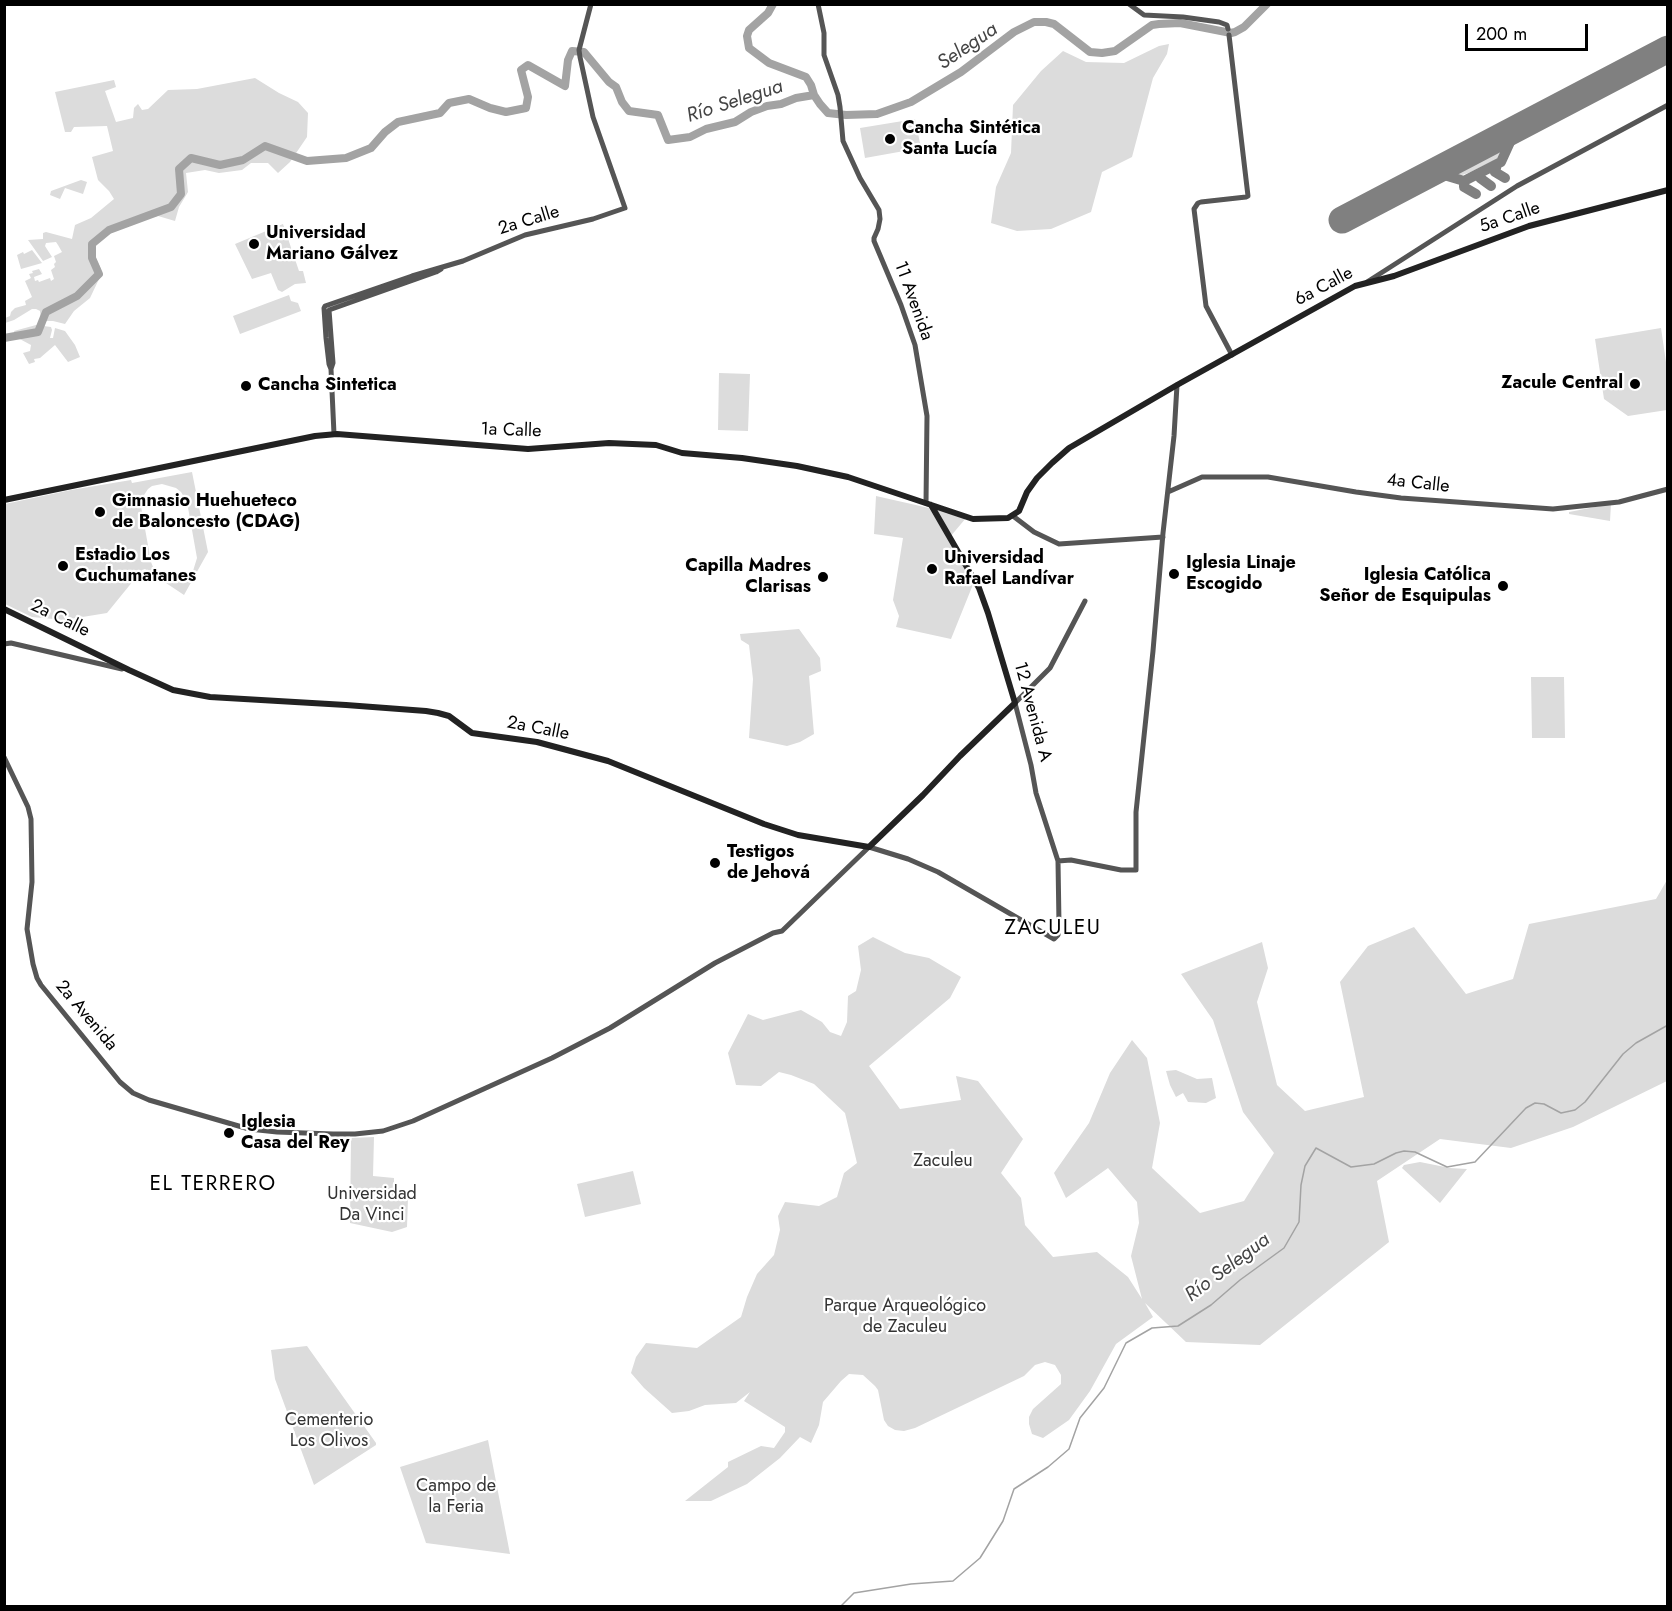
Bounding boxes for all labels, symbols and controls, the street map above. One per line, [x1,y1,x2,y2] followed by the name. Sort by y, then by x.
[1468,12,1591,50] scale bar
[933,18,1003,76] water label: Selegua
[1476,21,1527,47] text: 200 m
[684,75,786,129] water label: Río Selegua
[902,118,1041,160] place label: Cancha Sintética Santa Lucía
[883,132,897,146] marker: Cancha Sintética Santa Lucía
[1477,198,1543,238] street label: 5a Calle
[496,201,562,241] street label: 2a Calle
[266,223,398,266] place label: Universidad Mariano Gálvez
[247,237,261,251] marker: Universidad Mariano Gálvez
[889,259,937,343] street label: 11 Avenida
[1291,263,1357,311] street label: 6a Calle
[1501,373,1623,395] place label: Zacule Central
[258,375,397,397] place label: Cancha Sintetica
[1628,377,1642,391] marker: Zacule Central
[239,379,253,393] marker: Cancha Sintetica
[480,419,542,443] street label: 1a Calle
[1385,470,1451,498] street label: 4a Calle
[112,491,300,534] place label: Gimnasio Huehueteco de Baloncesto (CDAG)
[93,505,107,519] marker: Gimnasio Huehueteco de Baloncesto (CDAG)
[75,545,196,588] place label: Estadio Los Cuchumatanes
[944,548,1074,590] place label: Universidad Rafael Landívar
[1186,553,1296,596] place label: Iglesia Linaje Escogido
[685,556,811,598] place label: Capilla Madres Clarisas
[56,559,70,573] marker: Estadio Los Cuchumatanes
[925,562,939,576] marker: Universidad Rafael Landívar
[1319,565,1491,608] place label: Iglesia Católica Señor de Esquipulas
[1167,567,1181,581] marker: Iglesia Linaje Escogido
[816,570,830,584] marker: Capilla Madres Clarisas
[1496,579,1510,593] marker: Iglesia Católica Señor de Esquipulas
[27,596,93,642] street label: 2a Calle
[1008,660,1056,764] street label: 12 Avenida A
[505,712,571,746] street label: 2a Calle
[727,842,810,884] place label: Testigos de Jehová
[708,856,722,870] marker: Testigos de Jehová
[1005,916,1101,942] district label: ZACULEU
[50,976,122,1056] street label: 2a Avenida
[241,1112,349,1154] place label: Iglesia Casa del Rey
[222,1126,236,1140] marker: Iglesia Casa del Rey
[913,1151,973,1173] park label: Zaculeu
[149,1172,277,1198] district label: EL TERRERO
[327,1184,417,1226] park label: Universidad Da Vinci
[1181,1228,1275,1308] water label: Río Selegua
[824,1296,986,1338] park label: Parque Arqueológico de Zaculeu
[285,1410,373,1452] park label: Cementerio Los Olivos
[416,1476,496,1518] park label: Campo de la Feria

